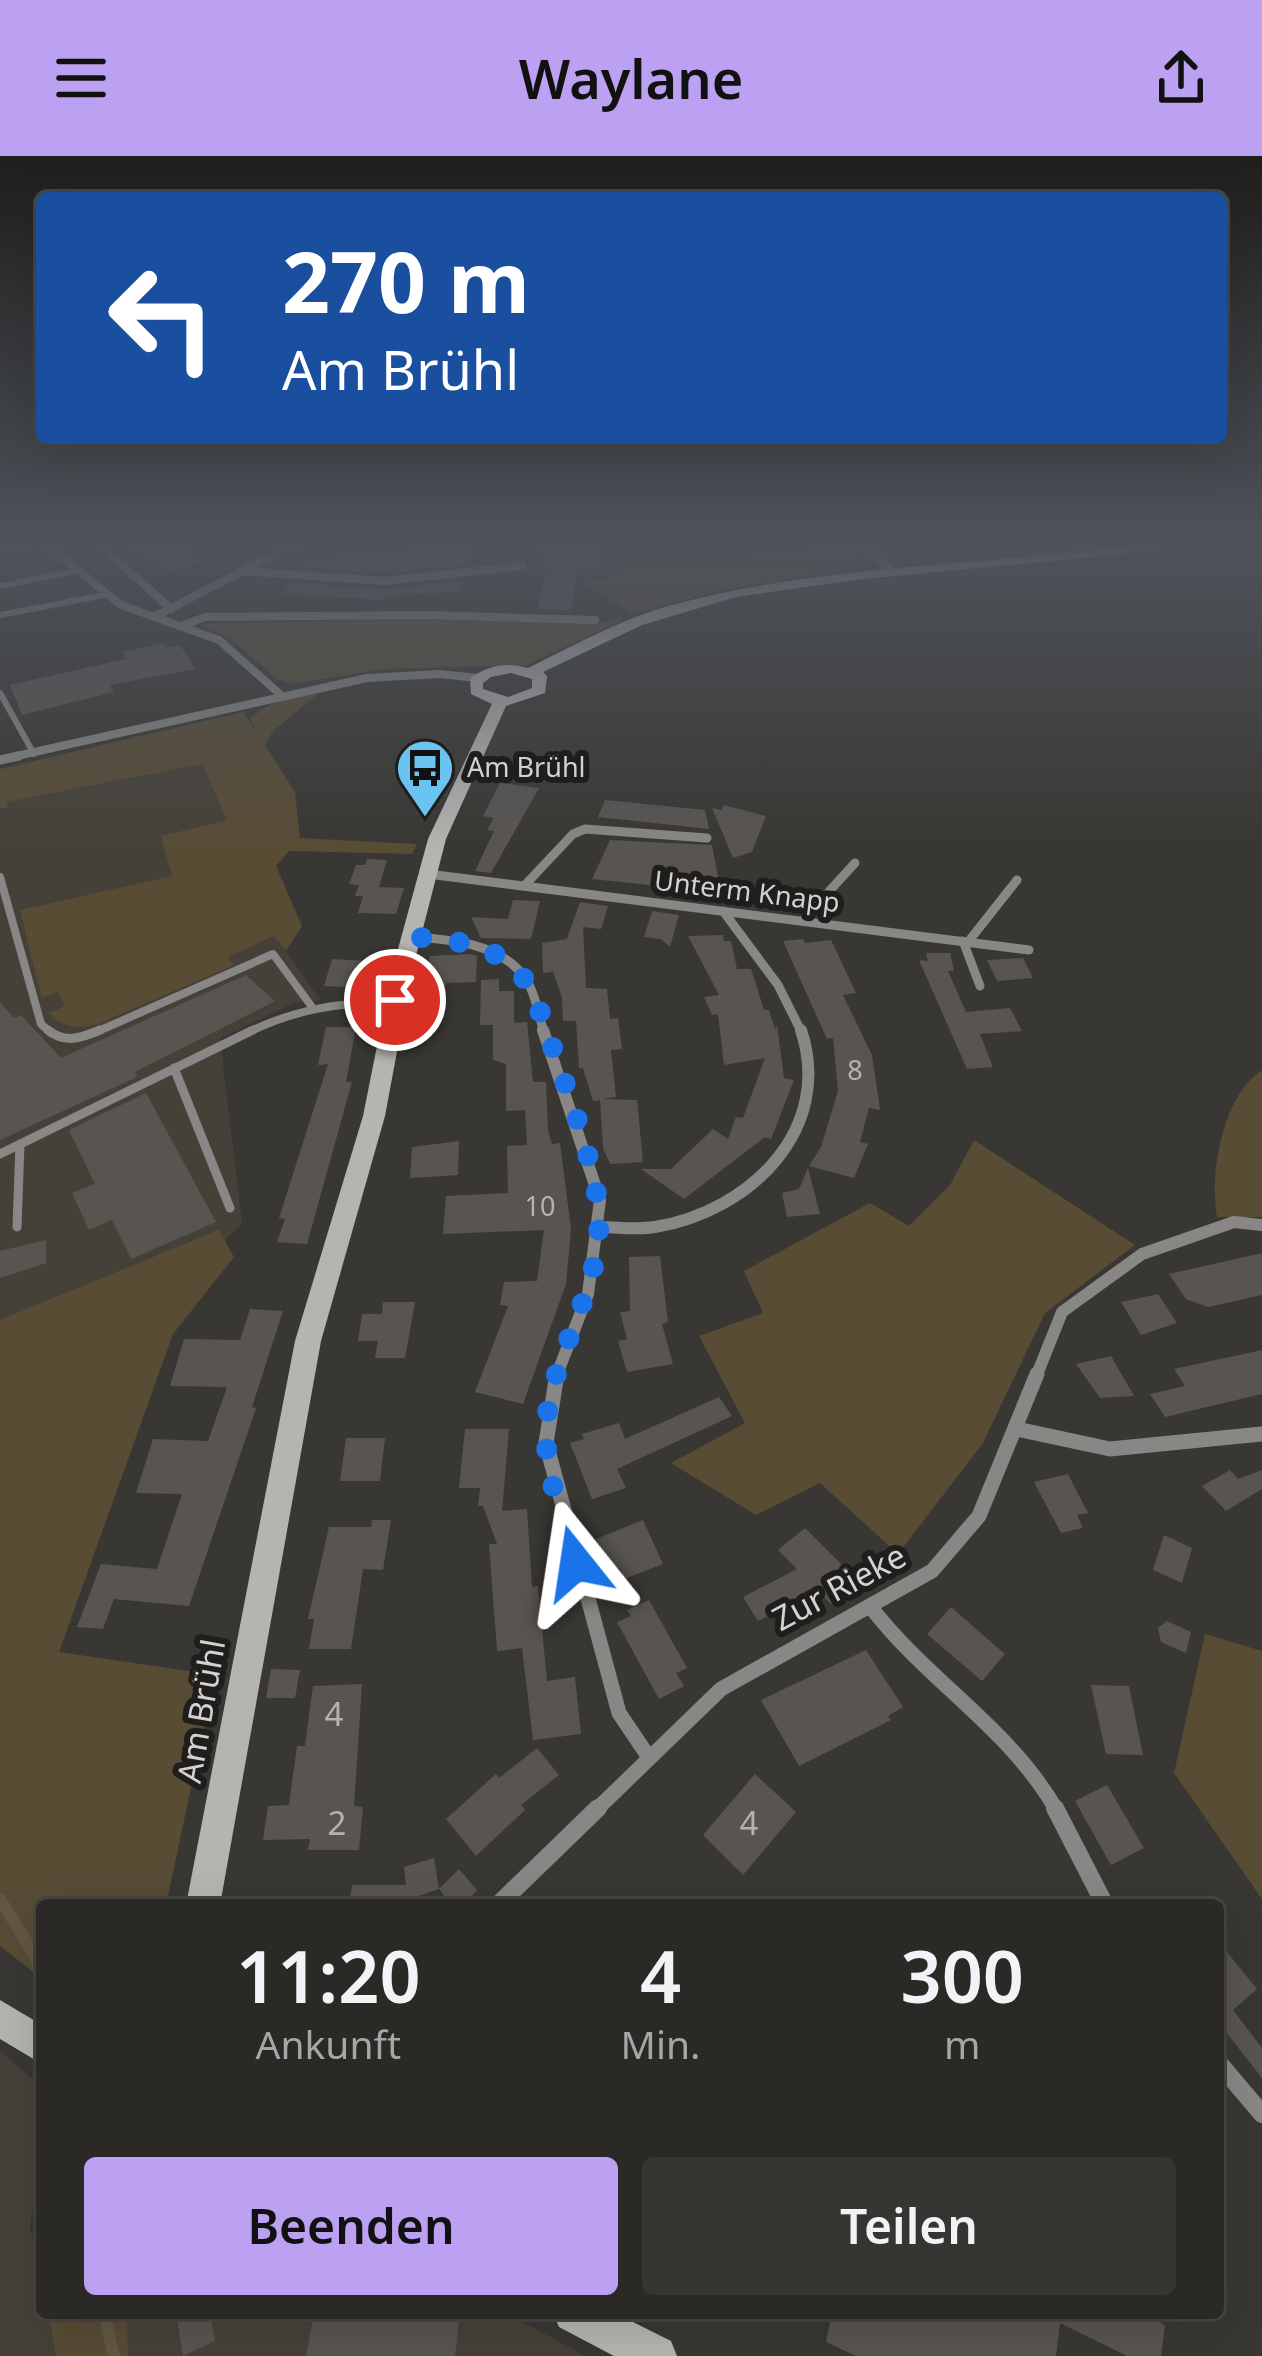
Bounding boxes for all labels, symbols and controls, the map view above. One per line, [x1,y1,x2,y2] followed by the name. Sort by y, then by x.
[519,41,743,115] text: Waylane
[48,45,114,111] icon: menu
[1148,45,1214,111] icon: share
[282,223,530,338] text: 270 m
[84,240,240,396] icon: left
[282,332,519,406] text: Am Brühl
[394,737,456,819] bus stop icon: Am Brühl
[467,748,586,785] place label: Am Brühl
[652,861,842,920] street label: Unterm Knapp
[344,949,446,1051] pin
[362,967,428,1033] icon: arrive
[847,1051,863,1088] house number: 8
[525,1187,555,1224] house number: 10
[513,1500,639,1626] position arrow
[764,1533,914,1641] street label: Zur Rieke
[166,1636,235,1786] street label: Am Brühl
[325,1691,344,1736] house number: 4
[328,1800,346,1845] house number: 2
[740,1800,759,1845] house number: 4
[236,1926,421,2024] text: 11:20
[640,1926,681,2024] text: 4
[900,1926,1024,2024] text: 300
[255,2017,401,2070] text: Ankunft
[621,2017,701,2070] text: Min.
[944,2017,980,2070] text: m
[84,2157,618,2295] button: Beenden
[642,2157,1176,2295] button: Teilen

